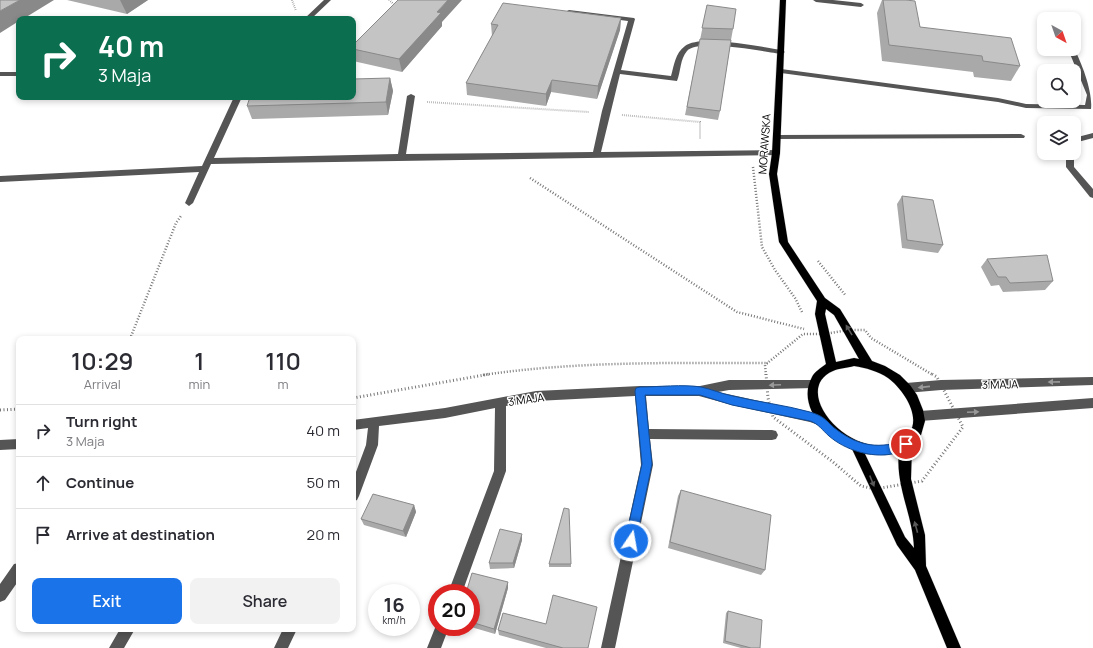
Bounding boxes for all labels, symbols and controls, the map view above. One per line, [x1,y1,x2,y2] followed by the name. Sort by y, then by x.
[1037,12,1081,56] north arrow
[1037,12,1081,160] map controls
[98,27,164,65] text: 40 m
[32,32,84,84] icon: right
[98,63,151,87] text: 3 Maja
[1037,64,1081,108] button: search
[754,113,774,175] street label: MORAWSKA
[1037,116,1081,160] button: layers
[845,325,853,335] one-way arrow
[71,344,133,377] text: 10:29
[194,344,204,377] text: 1
[265,344,301,377] text: 110
[84,375,121,393] text: Arrival
[188,375,210,393] text: min
[278,375,289,393] text: m
[982,376,1018,392] street label: 3 MAJA
[1047,379,1060,385] one-way arrow
[769,381,781,388] one-way arrow
[918,383,930,390] one-way arrow
[507,389,545,409] street label: 3 MAJA
[967,408,979,415] one-way arrow
[66,411,137,432] text: Turn right
[32,420,54,442] icon: right
[306,420,340,441] text: 40 m
[889,427,923,461] pin
[66,432,104,450] text: 3 Maja
[895,433,917,455] icon: arrive
[32,472,54,494] icon: ahead
[66,472,134,493] text: Continue
[306,472,340,493] text: 50 m
[869,476,875,488] one-way arrow
[610,520,652,562] position arrow
[913,521,919,533] one-way arrow
[32,524,54,546] icon: arrive
[66,524,215,545] text: Arrive at destination
[307,524,340,545] text: 20 m
[32,578,182,624] button: Exit
[190,578,340,624] button: Share
[428,584,480,636] speed limit sign: 20
[383,591,405,618] text: 16
[382,613,406,627] text: km/h

